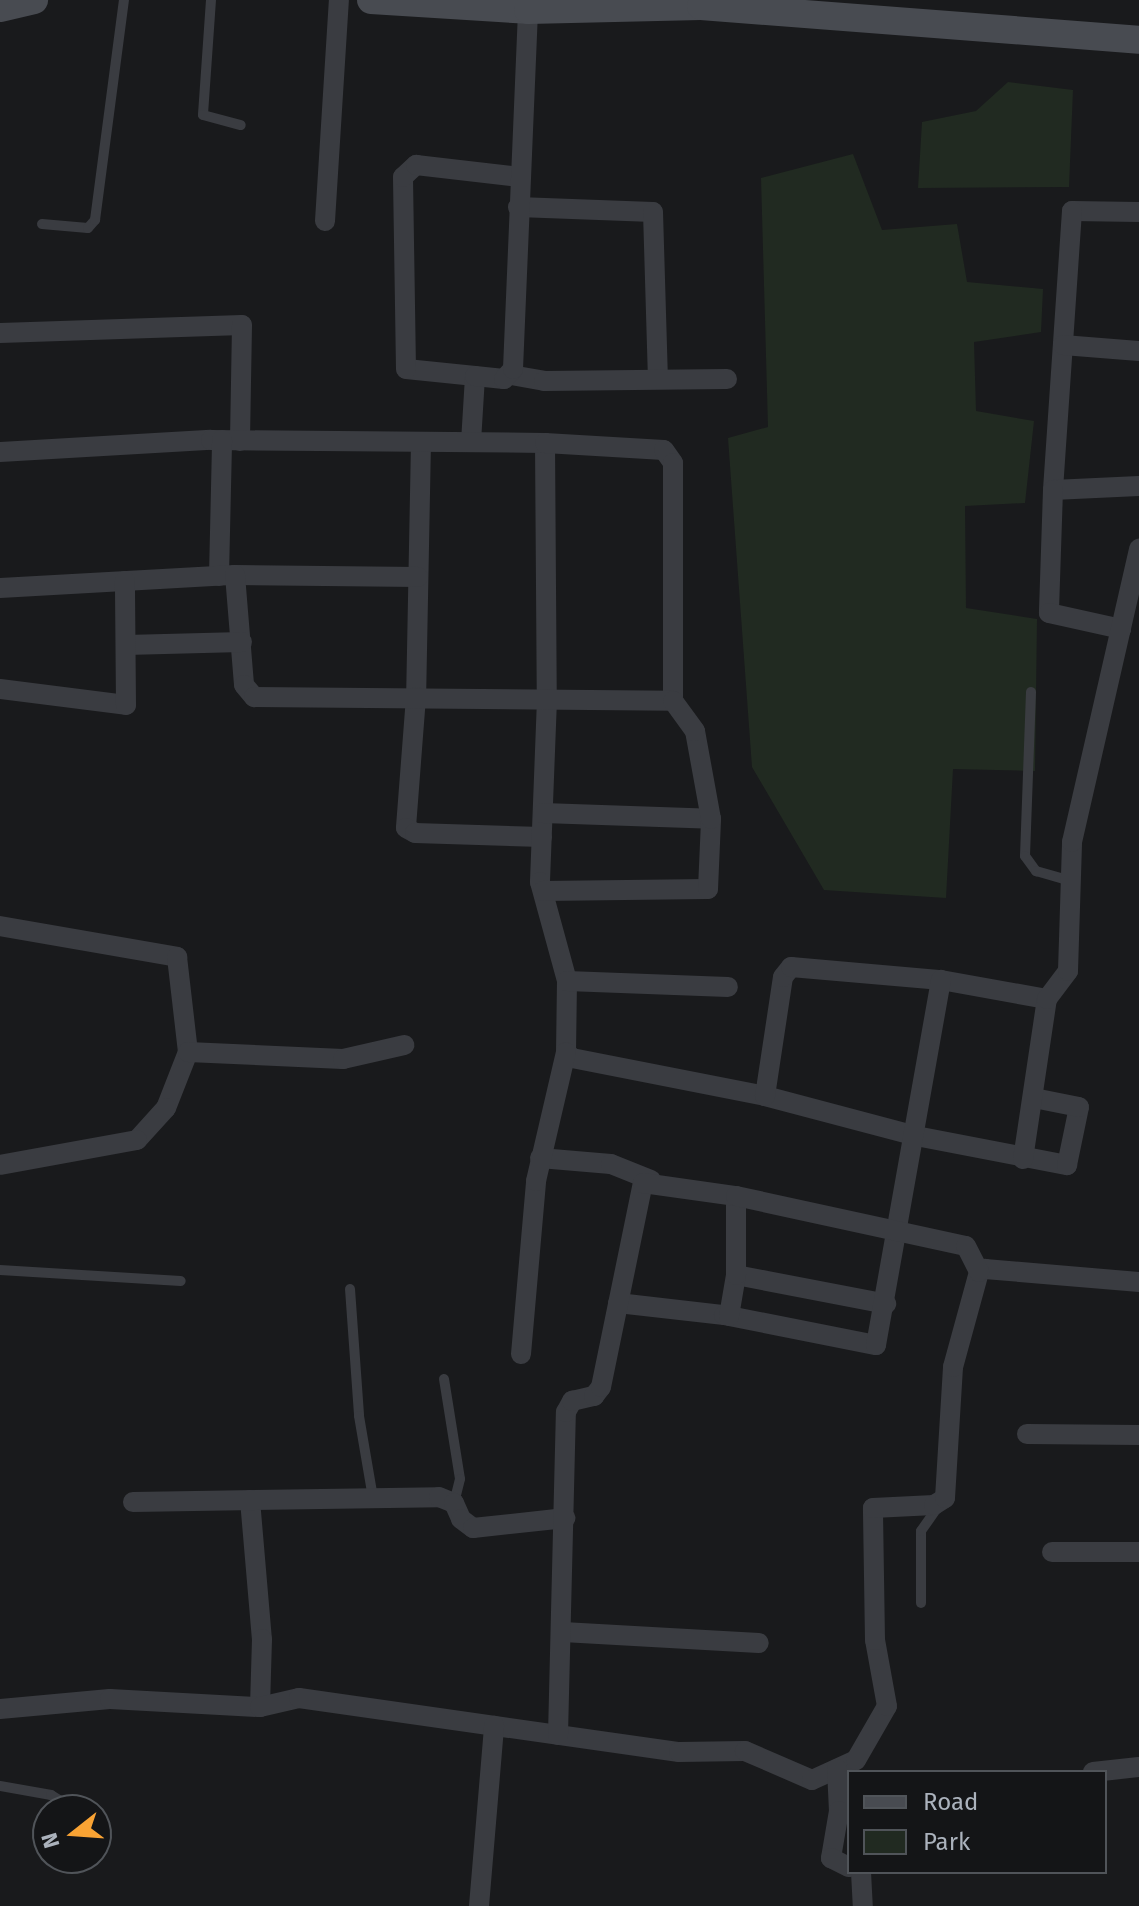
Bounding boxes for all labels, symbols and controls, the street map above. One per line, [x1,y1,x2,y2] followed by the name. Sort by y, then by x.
[847,1770,1107,1874] legend
[923,1788,978,1816] text: Road
[32,1794,112,1874] north arrow
[923,1828,970,1856] text: Park
[35,1830,66,1852] text: N

